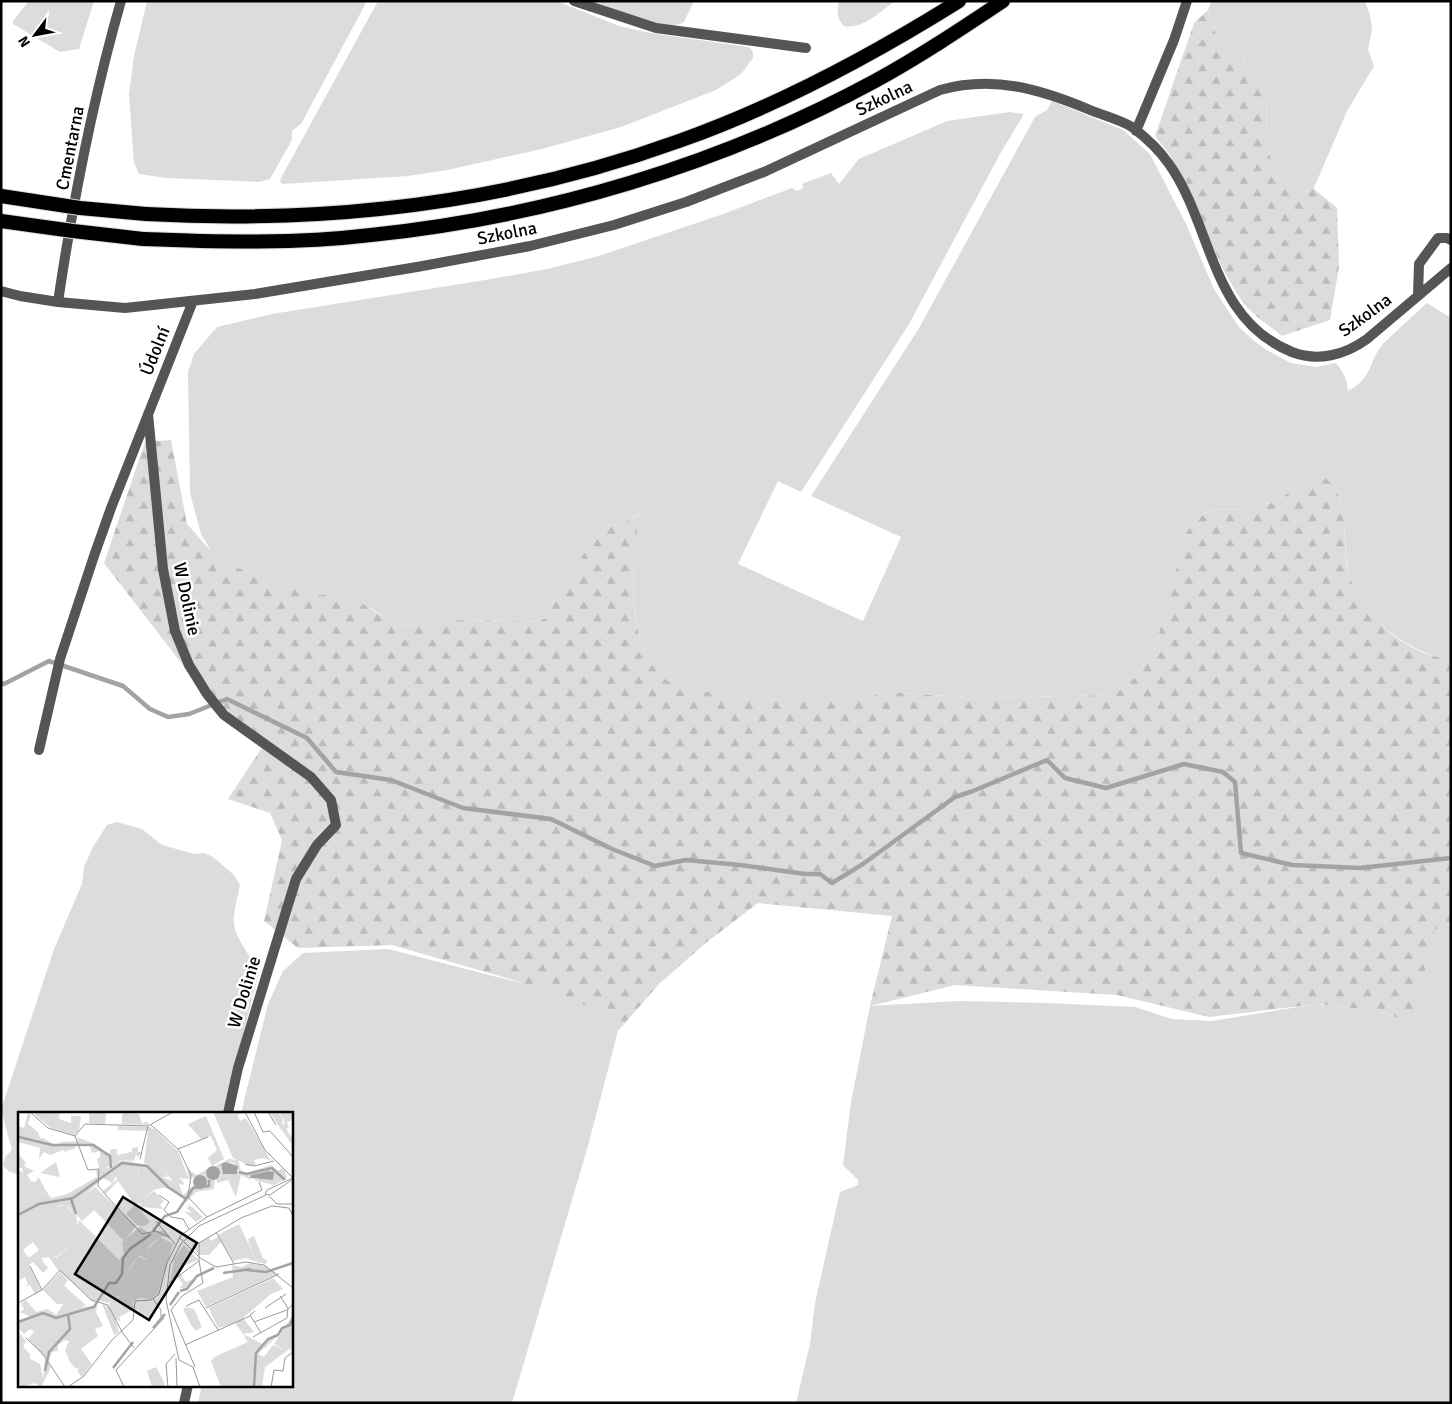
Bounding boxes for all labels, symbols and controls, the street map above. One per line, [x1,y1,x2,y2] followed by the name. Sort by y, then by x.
[10,10,60,60] north arrow
[15,33,34,50] text: N
[852,75,916,121] street label: Szkolna
[51,104,89,192] street label: Cmentarna
[475,216,539,250] street label: Szkolna
[1334,288,1396,342] street label: Szkolna
[135,323,175,379] street label: Údolní
[169,560,205,638] street label: W Dolinie
[223,953,265,1031] street label: W Dolinie
[18,1112,292,1386] inset map

